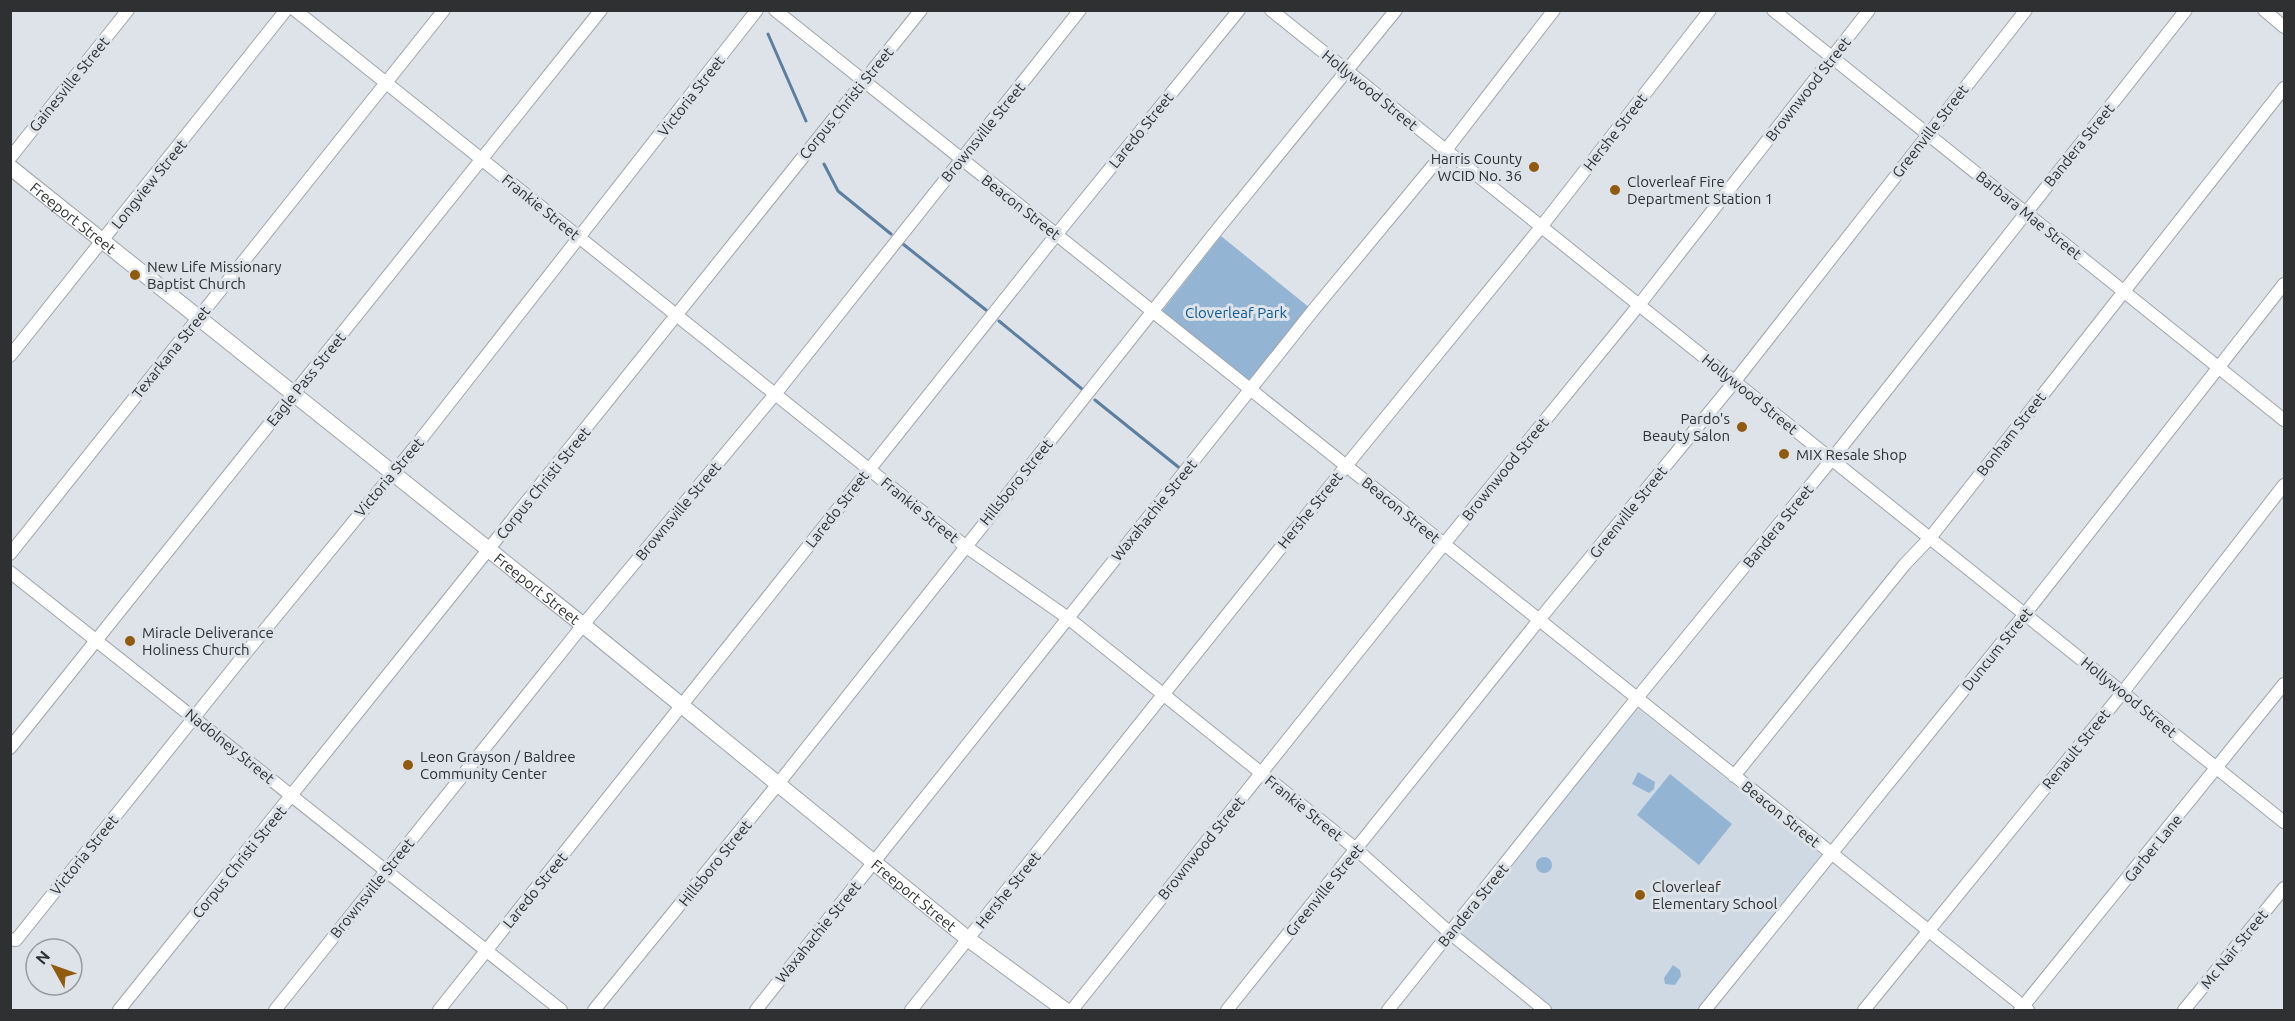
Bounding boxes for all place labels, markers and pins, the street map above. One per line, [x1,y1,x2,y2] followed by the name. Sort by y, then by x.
[1431,150,1522,184] place label: Harris County WCID No. 36
[1527,160,1541,174] marker: Harris County WCID No. 36
[1627,173,1773,207] place label: Cloverleaf Fire Department Station 1
[1608,183,1622,197] marker: Cloverleaf Fire Department Station 1
[147,258,281,292] place label: New Life Missionary Baptist Church
[128,268,142,282] marker: New Life Missionary Baptist Church
[1642,410,1730,444] place label: Pardo's Beauty Salon
[1735,420,1749,434] marker: Pardo's Beauty Salon
[1796,446,1907,463] place label: MIX Resale Shop
[1777,447,1791,461] marker: MIX Resale Shop
[142,624,274,658] place label: Miracle Deliverance Holiness Church
[123,634,137,648] marker: Miracle Deliverance Holiness Church
[420,748,576,782] place label: Leon Grayson / Baldree Community Center
[401,758,415,772] marker: Leon Grayson / Baldree Community Center
[1652,878,1778,912] place label: Cloverleaf Elementary School
[1633,888,1647,902] marker: Cloverleaf Elementary School

